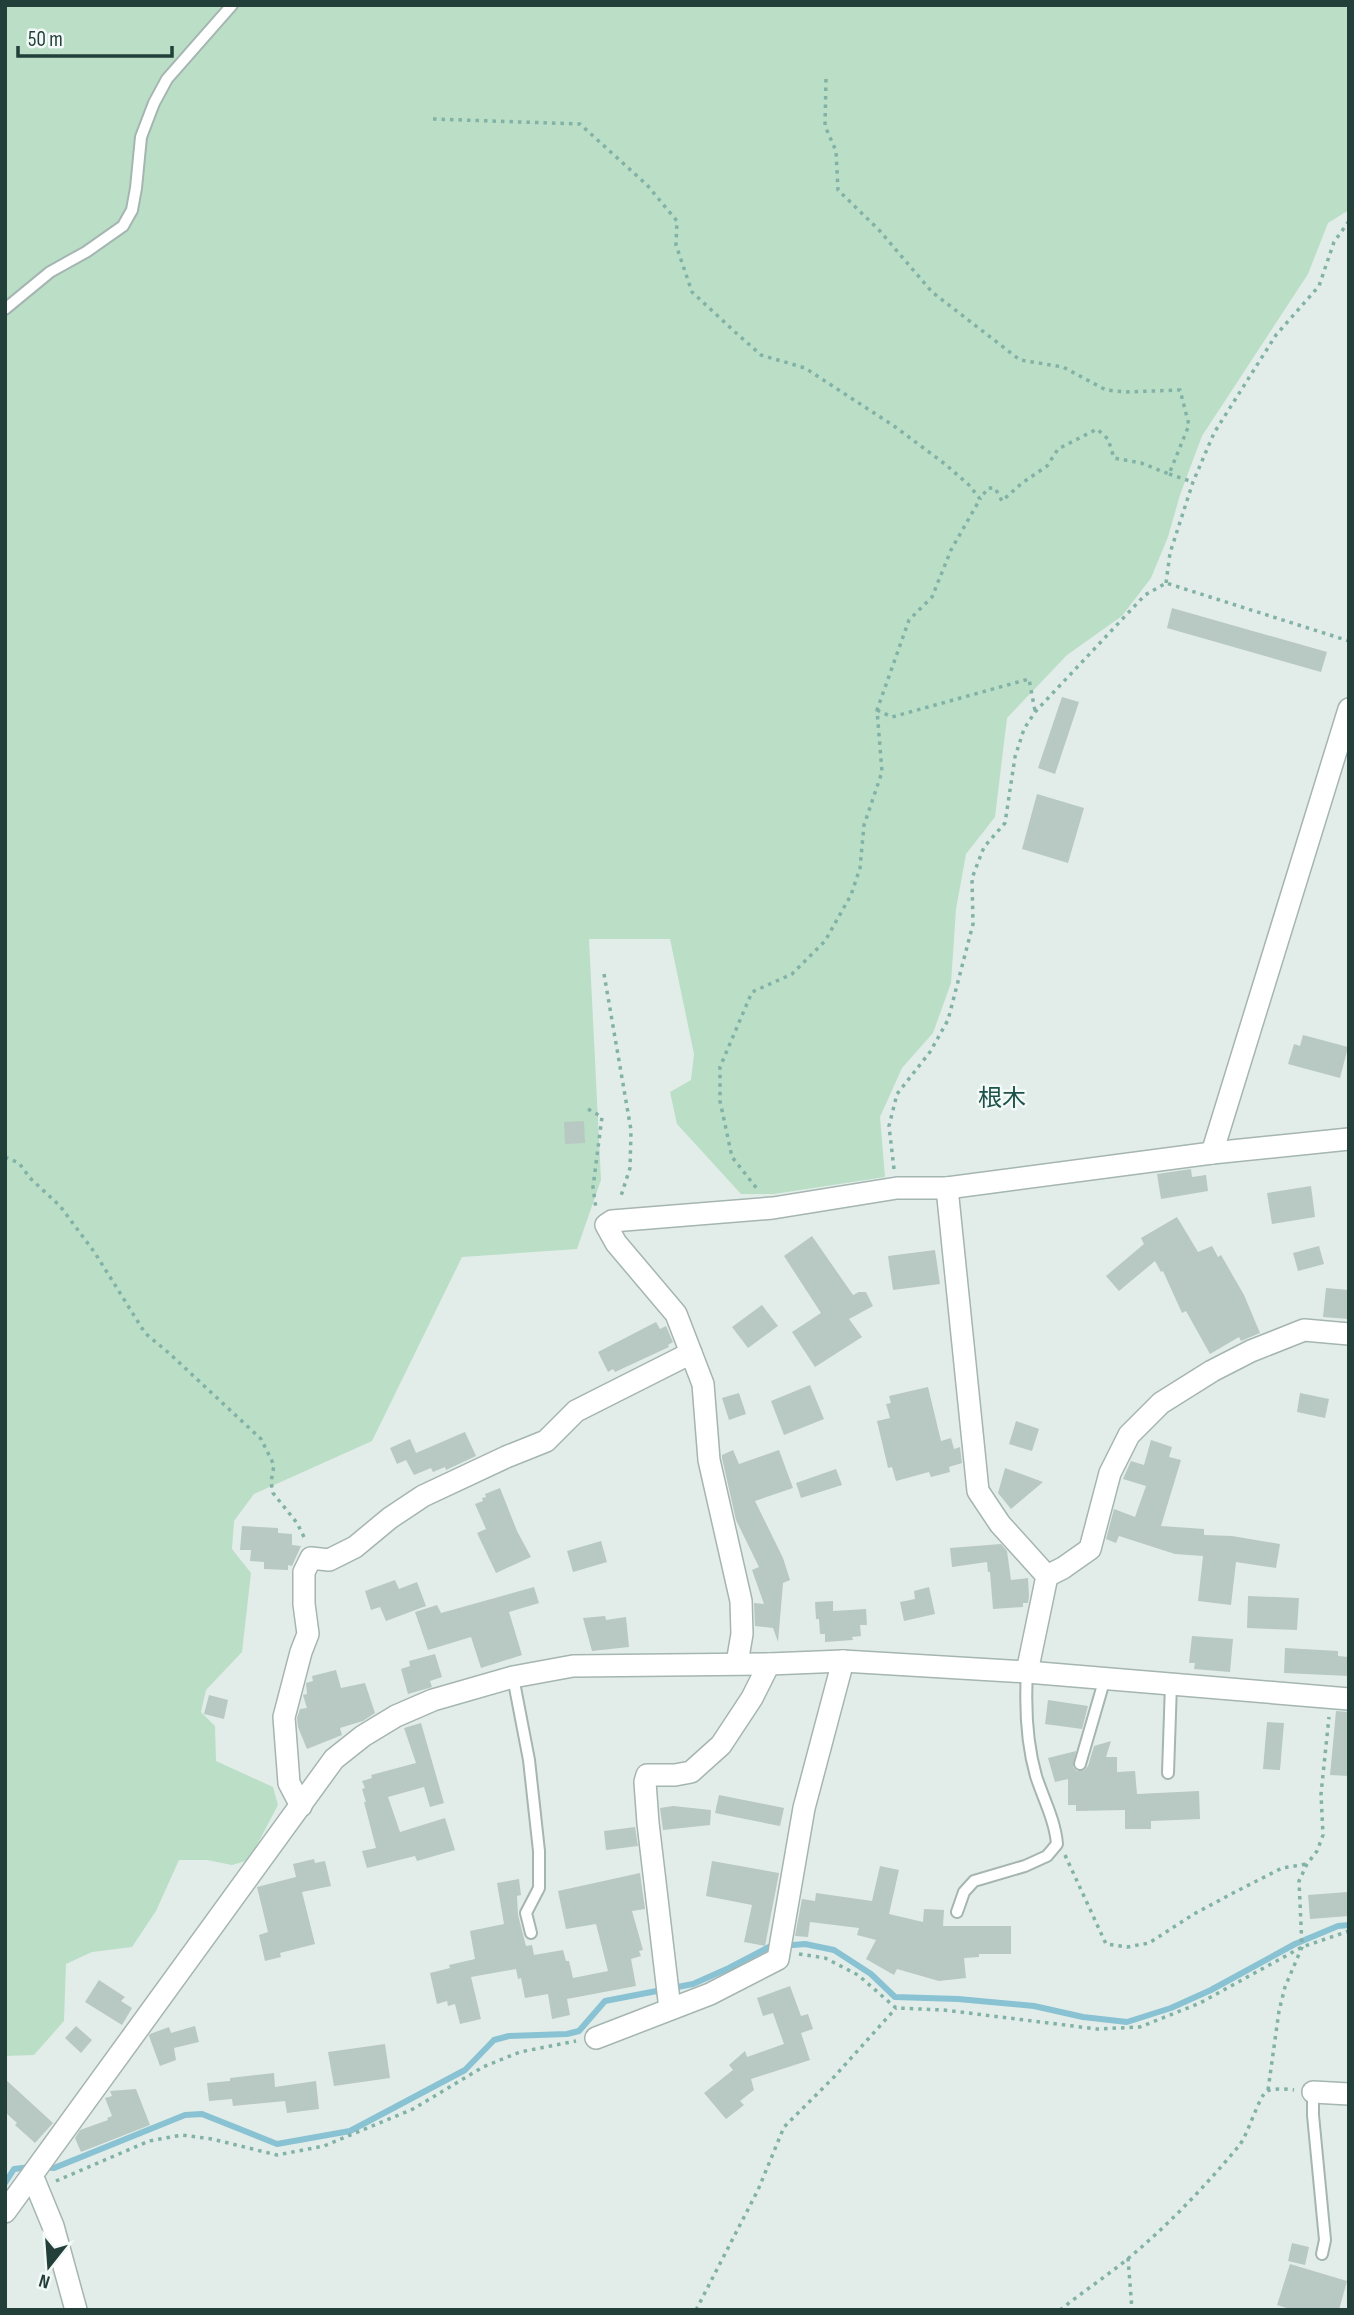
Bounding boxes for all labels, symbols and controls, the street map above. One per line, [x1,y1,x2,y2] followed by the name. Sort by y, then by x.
[18,14,172,58] scale bar
[28,27,63,52] text: 50 m
[978,1084,1026,1113] district label: 根木
[14,2231,84,2301] north arrow
[36,2268,53,2293] text: N

